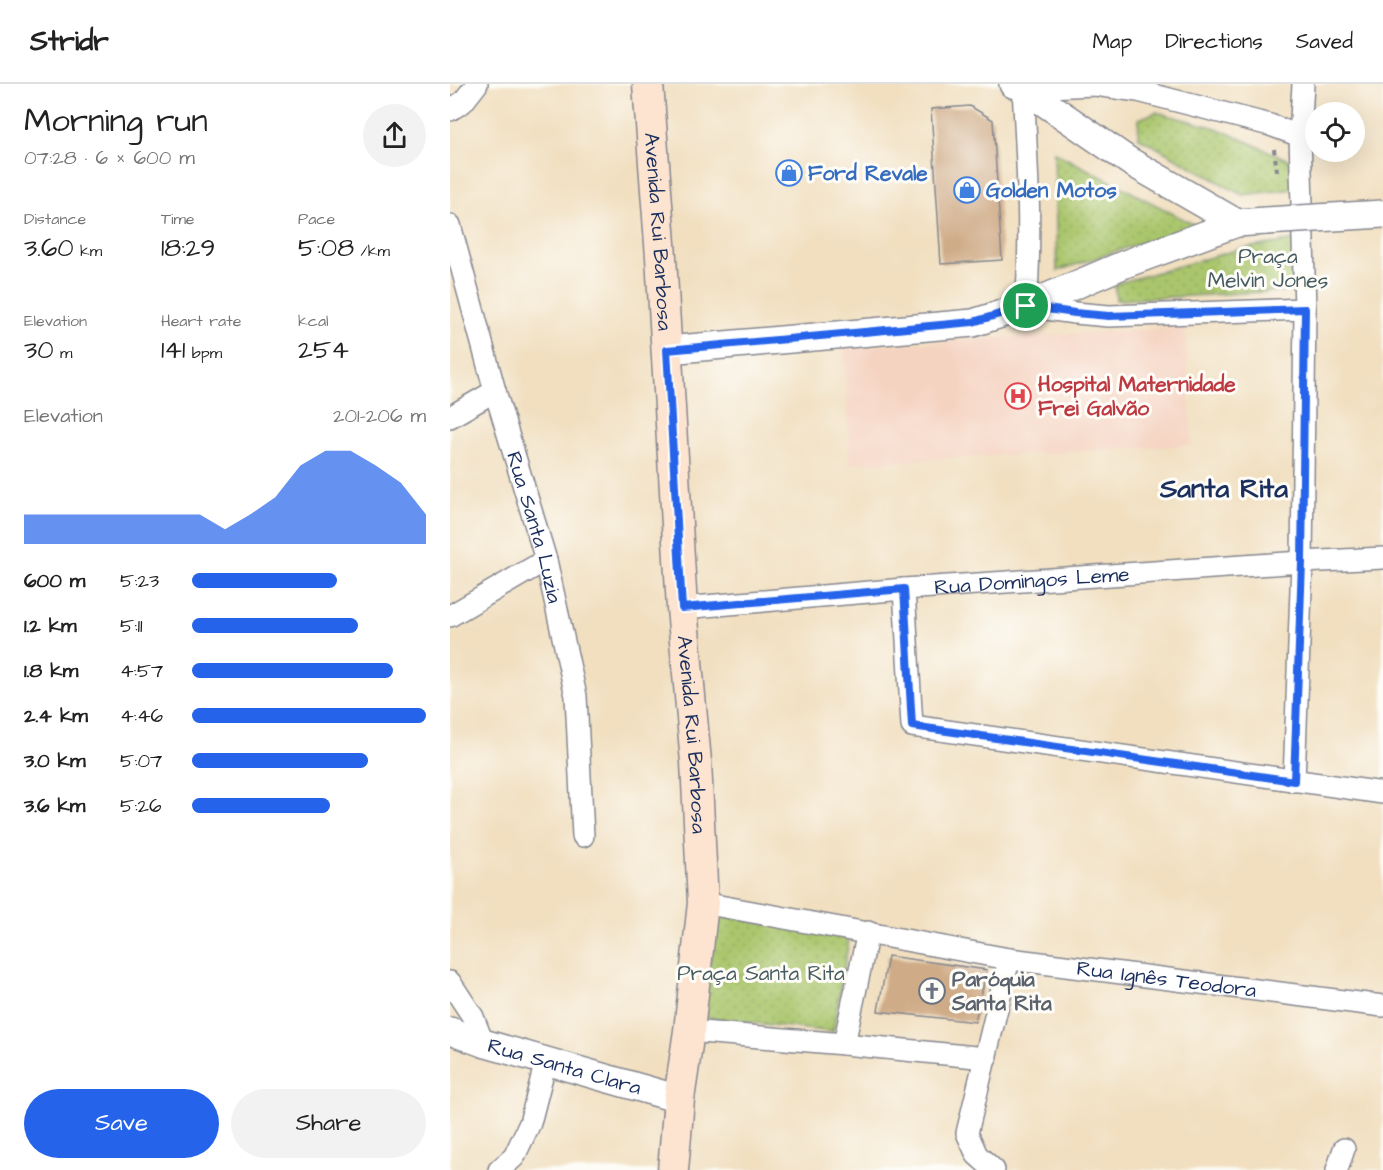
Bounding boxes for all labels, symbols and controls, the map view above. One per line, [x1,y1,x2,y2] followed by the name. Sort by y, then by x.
[30,22,109,61] text: Stridr
[1092,27,1132,56] text: Map
[1165,27,1263,56] text: Directions
[1296,27,1353,56] text: Saved
[24,98,208,144] text: Morning run
[1305,102,1365,162] map controls
[1305,102,1365,162] button: locate
[363,104,426,167] button: share
[637,131,680,332] street label: Avenida Rui Barbosa
[24,144,195,172] text: 07:28 · 6 × 600 m
[774,158,804,188] shop icon: Ford Revale
[808,159,928,188] place label: Ford Revale
[952,175,982,205] shop icon: Golden Motos
[986,176,1117,205] place label: Golden Motos
[24,208,86,230] text: Distance
[161,208,195,230] text: Time
[298,208,335,230] text: Pace
[24,230,74,266] text: 3.60
[161,230,215,266] text: 18:29
[298,230,354,266] text: 5:08
[74,240,102,262] text: km
[354,240,390,262] text: /km
[1208,242,1328,295] park label: Praça Melvin Jones
[1000,280,1051,331] pin
[1009,289,1042,322] icon: arrive
[24,310,87,332] text: Elevation
[161,310,241,332] text: Heart rate
[298,310,329,332] text: kcal
[24,332,54,368] text: 30
[161,332,185,368] text: 141
[298,332,349,368] text: 254
[54,342,73,364] text: m
[185,342,222,364] text: bpm
[1038,370,1236,423] place label: Hospital Maternidade Frei Galvão
[1003,381,1033,411] hospital icon: Hospital Maternidade Frei Galvão
[24,402,103,430] text: Elevation
[333,402,426,430] text: 201–206 m
[500,448,570,606] street label: Rua Santa Luzia
[1159,470,1288,508] district label: Santa Rita
[933,559,1130,601] street label: Rua Domingos Leme
[24,567,85,595] text: 600 m
[120,567,159,595] text: 5:23
[24,612,77,640] text: 1.2 km
[120,612,143,640] text: 5:11
[670,634,714,835] street label: Avenida Rui Barbosa
[24,657,78,685] text: 1.8 km
[120,657,163,685] text: 4:57
[24,702,88,730] text: 2.4 km
[120,702,163,730] text: 4:46
[24,747,85,775] text: 3.0 km
[120,747,162,775] text: 5:07
[24,792,85,820] text: 3.6 km
[120,792,161,820] text: 5:26
[1075,953,1258,1005] street label: Rua Ignês Teodora
[677,959,845,988] park label: Praça Santa Rita
[951,965,1052,1018] place label: Paróquia Santa Rita
[917,976,947,1006] church icon: Paróquia Santa Rita
[485,1031,645,1102] street label: Rua Santa Clara
[24,1089,219,1158] button: Save
[231,1089,426,1158] button: Share

